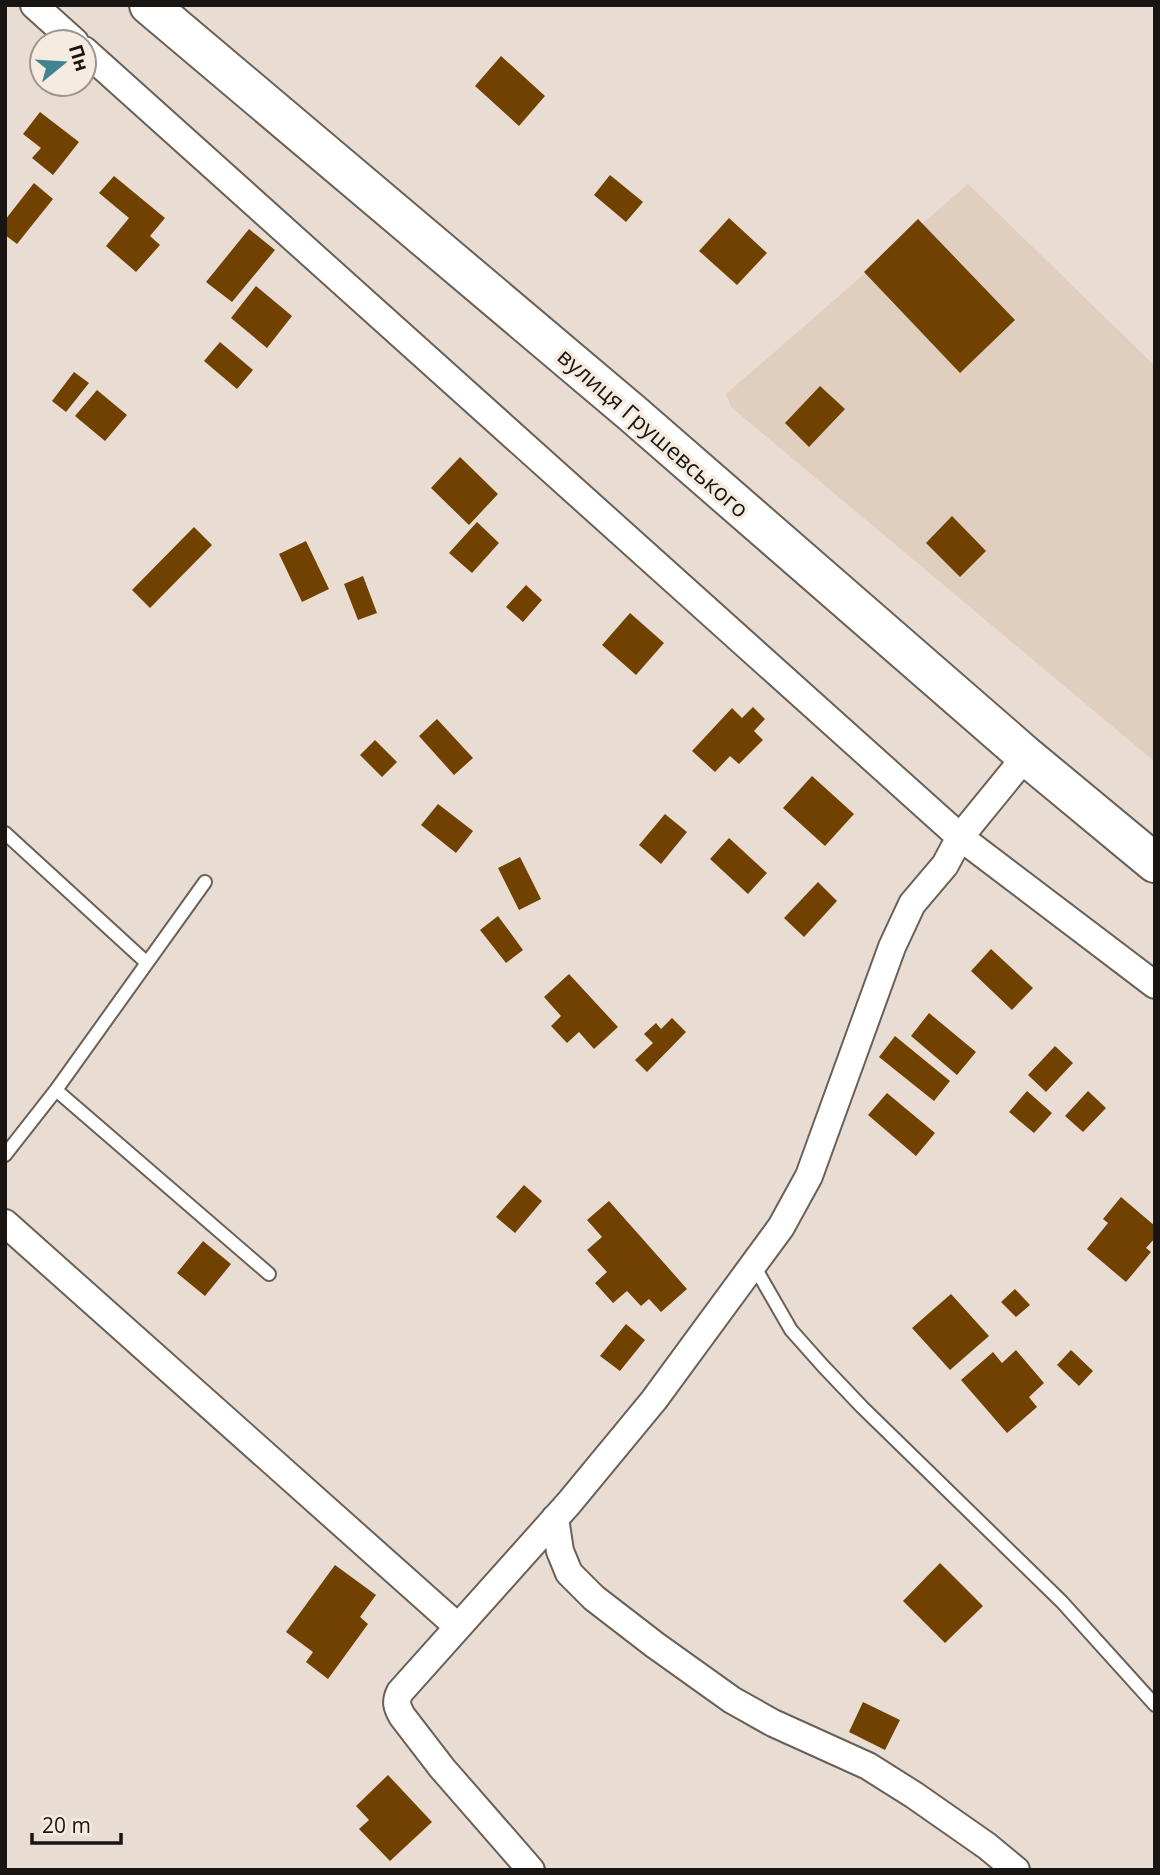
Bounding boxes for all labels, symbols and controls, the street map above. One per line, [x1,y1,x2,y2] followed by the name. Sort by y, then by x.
[28,28,98,98] north arrow
[63,41,96,74] text: Пн
[551,340,756,524] street label: вулиця Грушевського
[32,1801,121,1845] scale bar
[42,1811,91,1839] text: 20 m

